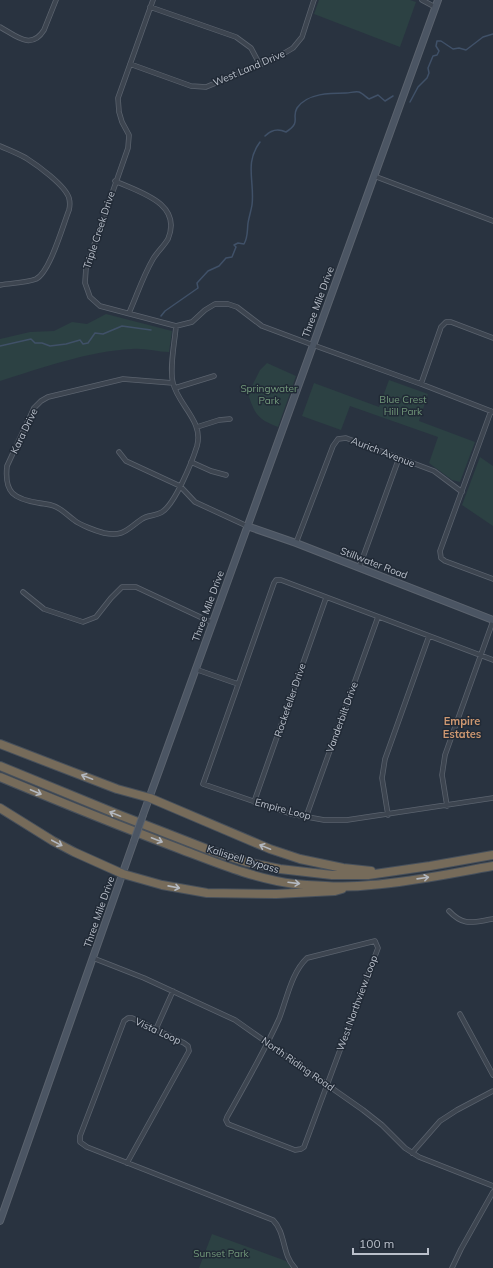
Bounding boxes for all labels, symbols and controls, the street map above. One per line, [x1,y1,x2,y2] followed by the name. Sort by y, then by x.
[211,47,287,89] street label: West Land Drive
[80,190,118,270] street label: Triple Creek Drive
[299,265,337,339] street label: Three Mile Drive
[240,382,298,407] park label: Springwater Park
[379,393,427,418] park label: Blue Crest Hill Park
[7,406,41,456] street label: Kara Drive
[349,434,417,470] street label: Aurich Avenue
[338,544,410,582] street label: Stillwater Road
[189,569,227,643] street label: Three Mile Drive
[271,661,309,739] street label: Rockefeller Drive
[323,680,361,754] street label: Vanderbilt Drive
[443,714,482,741] district label: Empire Estates
[81,772,93,780] one-way arrow
[30,788,42,796] one-way arrow
[254,795,312,823] street label: Empire Loop
[109,809,121,817] one-way arrow
[150,837,162,845] one-way arrow
[51,840,63,847] one-way arrow
[205,842,281,876] street label: Kalispell Bypass
[260,843,272,850] one-way arrow
[416,874,429,882] one-way arrow
[81,875,117,949] street label: Three Mile Drive
[287,879,300,887] one-way arrow
[167,883,180,891] one-way arrow
[334,954,380,1052] street label: West Northview Loop
[133,1015,183,1047] street label: Vista Loop
[259,1034,337,1094] street label: North Riding Road
[353,1230,428,1256] scale bar
[359,1236,394,1251] text: 100 m
[193,1247,250,1260] park label: Sunset Park

